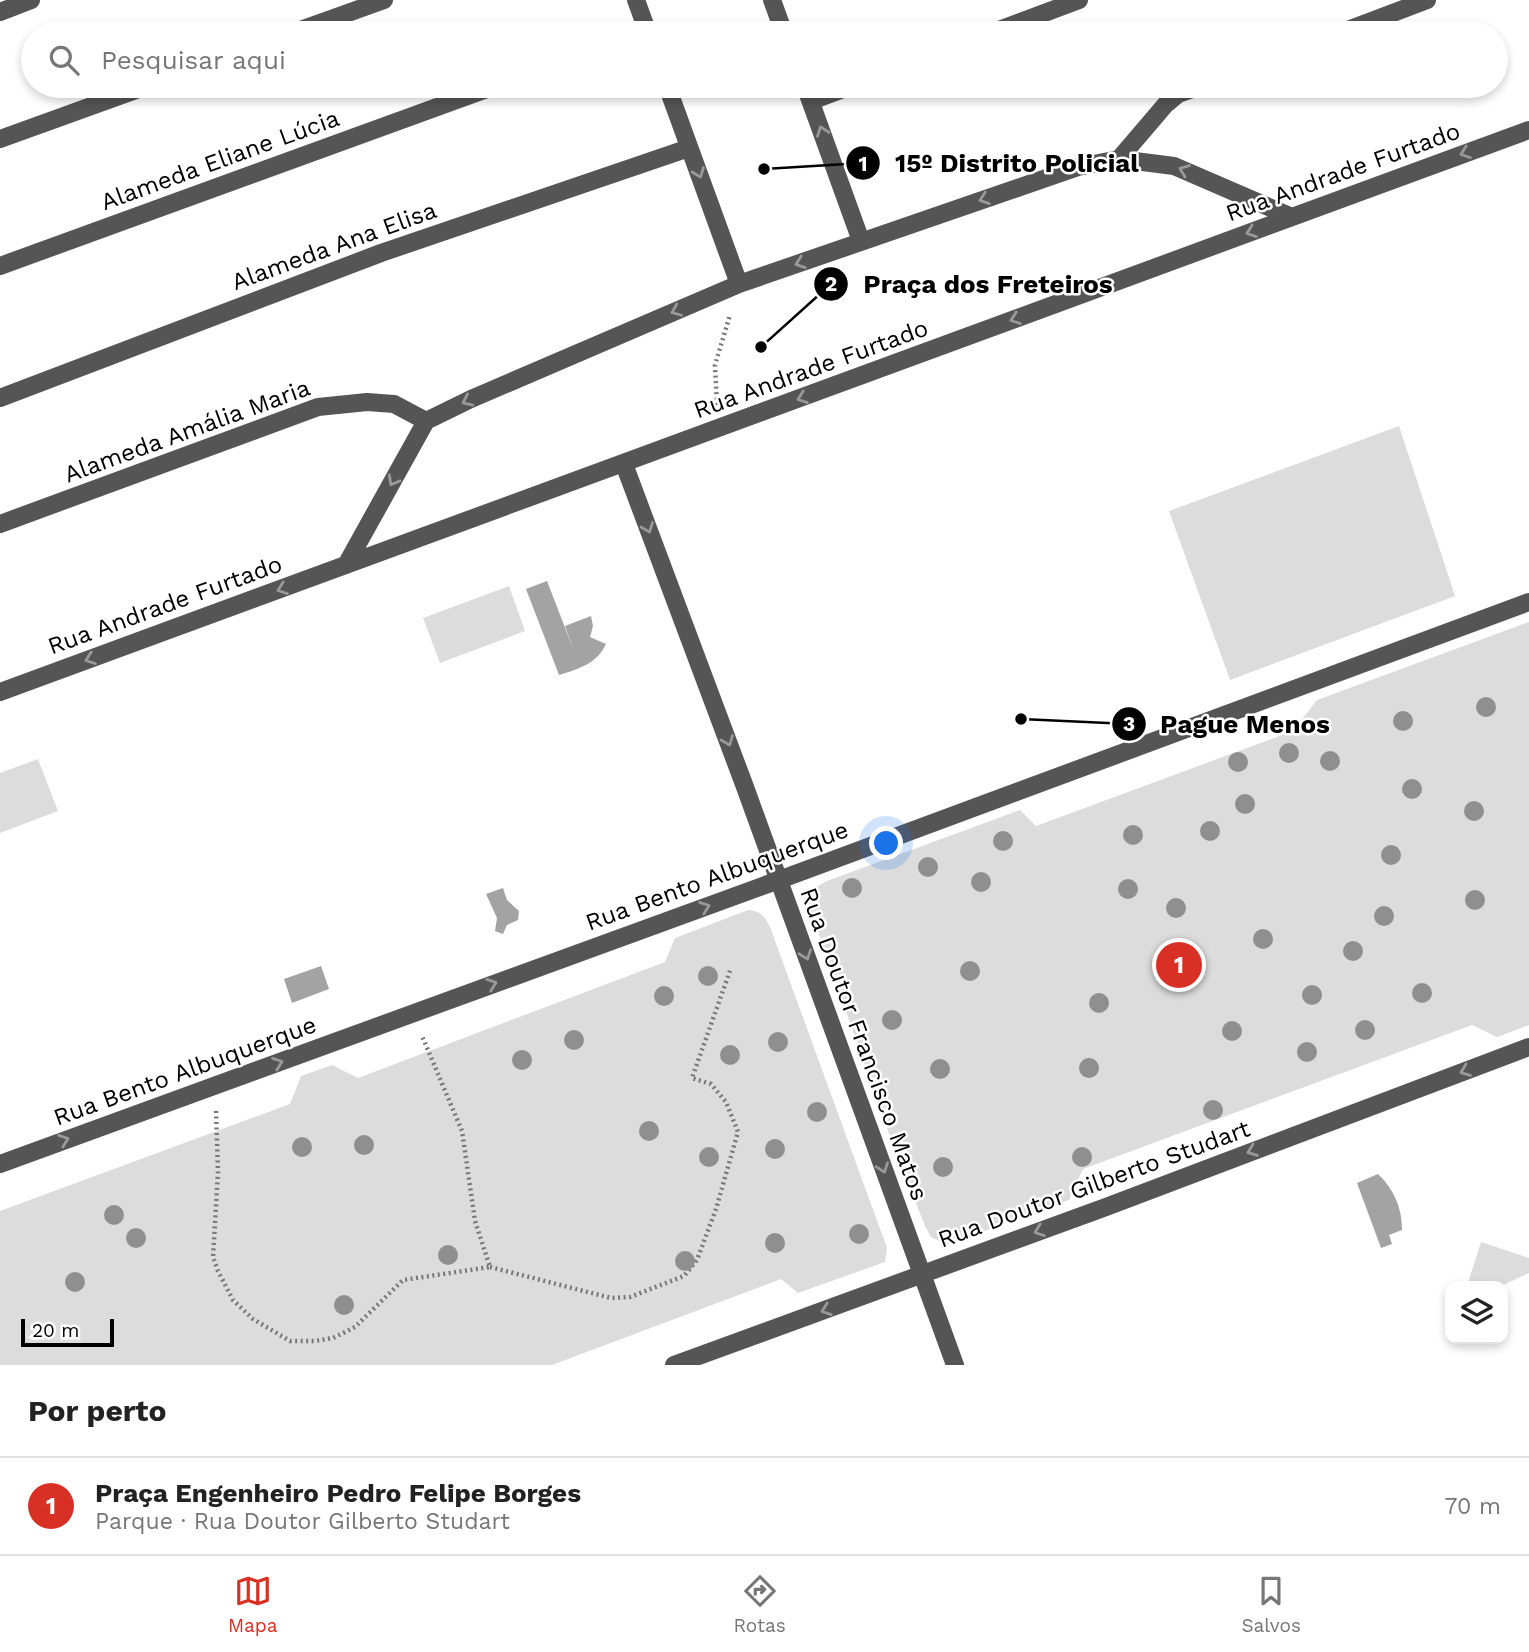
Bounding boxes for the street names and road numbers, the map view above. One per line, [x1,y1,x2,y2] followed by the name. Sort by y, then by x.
[97,104,343,216] street label: Alameda Eliane Lúcia
[1222,117,1464,227] street label: Rua Andrade Furtado
[228,196,440,296] street label: Alameda Ana Elisa
[690,314,932,424] street label: Rua Andrade Furtado
[60,373,314,489] street label: Alameda Amália Maria
[44,550,286,660] street label: Rua Andrade Furtado
[582,815,852,937] street label: Rua Bento Albuquerque
[794,884,934,1204] street label: Rua Doutor Francisco Matos
[50,1010,320,1132] street label: Rua Bento Albuquerque
[934,1114,1254,1254] street label: Rua Doutor Gilberto Studart

